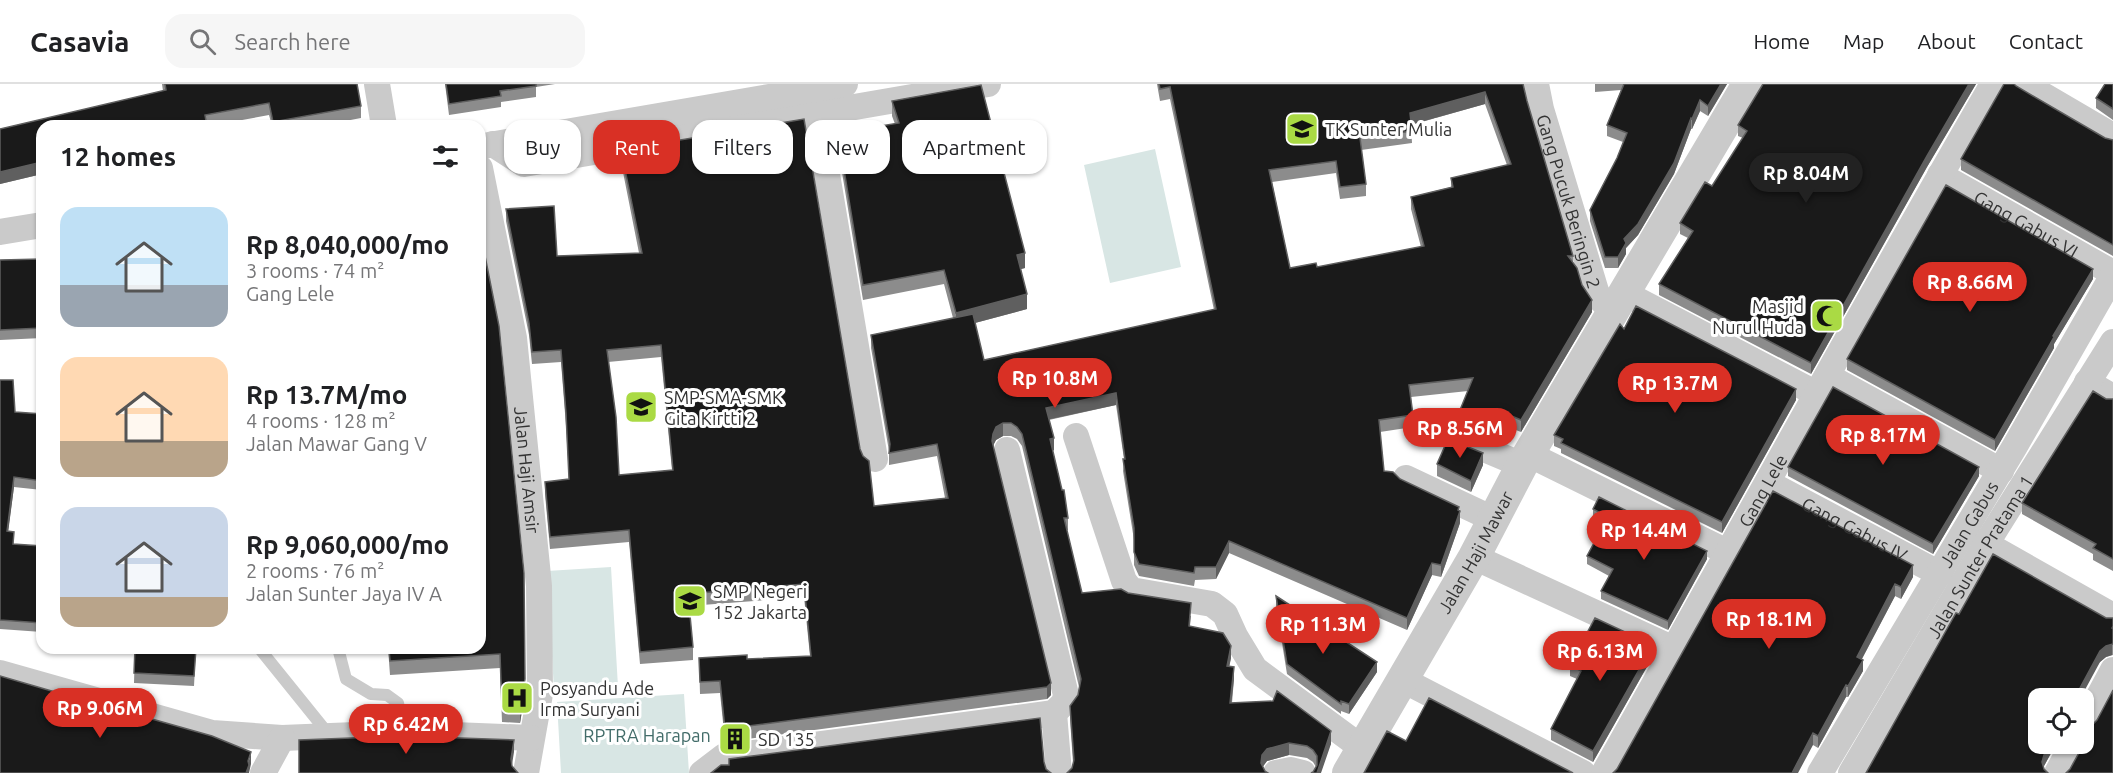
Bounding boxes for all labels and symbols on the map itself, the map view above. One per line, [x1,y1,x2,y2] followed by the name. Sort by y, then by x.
[1284,111,1320,147] school or university icon: TK Sunter Mulia
[1533,112,1605,291] street label: Gang Pucuk Beringin 2
[1325,119,1452,139] place label: TK Sunter Mulia
[1744,153,1868,204] pin: Rp 8.04M
[1971,187,2082,261] street label: Gang Gabus VI
[1908,262,2032,313] pin: Rp 8.66M
[1712,296,1804,337] place label: Masjid Nurul Huda
[1809,298,1845,334] mosque icon: Masjid Nurul Huda
[993,358,1117,409] pin: Rp 10.8M
[1613,363,1737,414] pin: Rp 13.7M
[664,387,783,428] place label: SMP-SMA-SMK Gita Kirtti 2
[623,389,659,425] school or university icon: SMP-SMA-SMK Gita Kirtti 2
[511,406,544,535] street label: Jalan Haji Amsir
[1398,408,1522,459] pin: Rp 8.56M
[1821,415,1945,466] pin: Rp 8.17M
[1734,451,1791,530] street label: Gang Lele
[1923,471,2037,641] street label: Jalan Sunter Pratama 1
[1935,477,2002,570] street label: Jalan Gabus
[1434,487,1517,617] street label: Jalan Haji Mawar
[1799,493,1911,565] street label: Gang Gabus IV
[1582,510,1706,561] pin: Rp 14.4M
[713,581,807,622] place label: SMP Negeri 152 Jakarta
[672,583,708,619] school or university icon: SMP Negeri 152 Jakarta
[1707,599,1831,650] pin: Rp 18.1M
[1261,604,1385,655] pin: Rp 11.3M
[1538,631,1662,682] pin: Rp 6.13M
[540,678,654,719] place label: Posyandu Ade Irma Suryani
[499,680,535,716] hospital icon: Posyandu Ade Irma Suryani
[38,688,162,739] pin: Rp 9.06M
[344,704,468,755] pin: Rp 6.42M
[717,721,753,757] building icon: SD 135
[583,725,711,745] park label: RPTRA Harapan
[758,729,815,749] place label: SD 135

